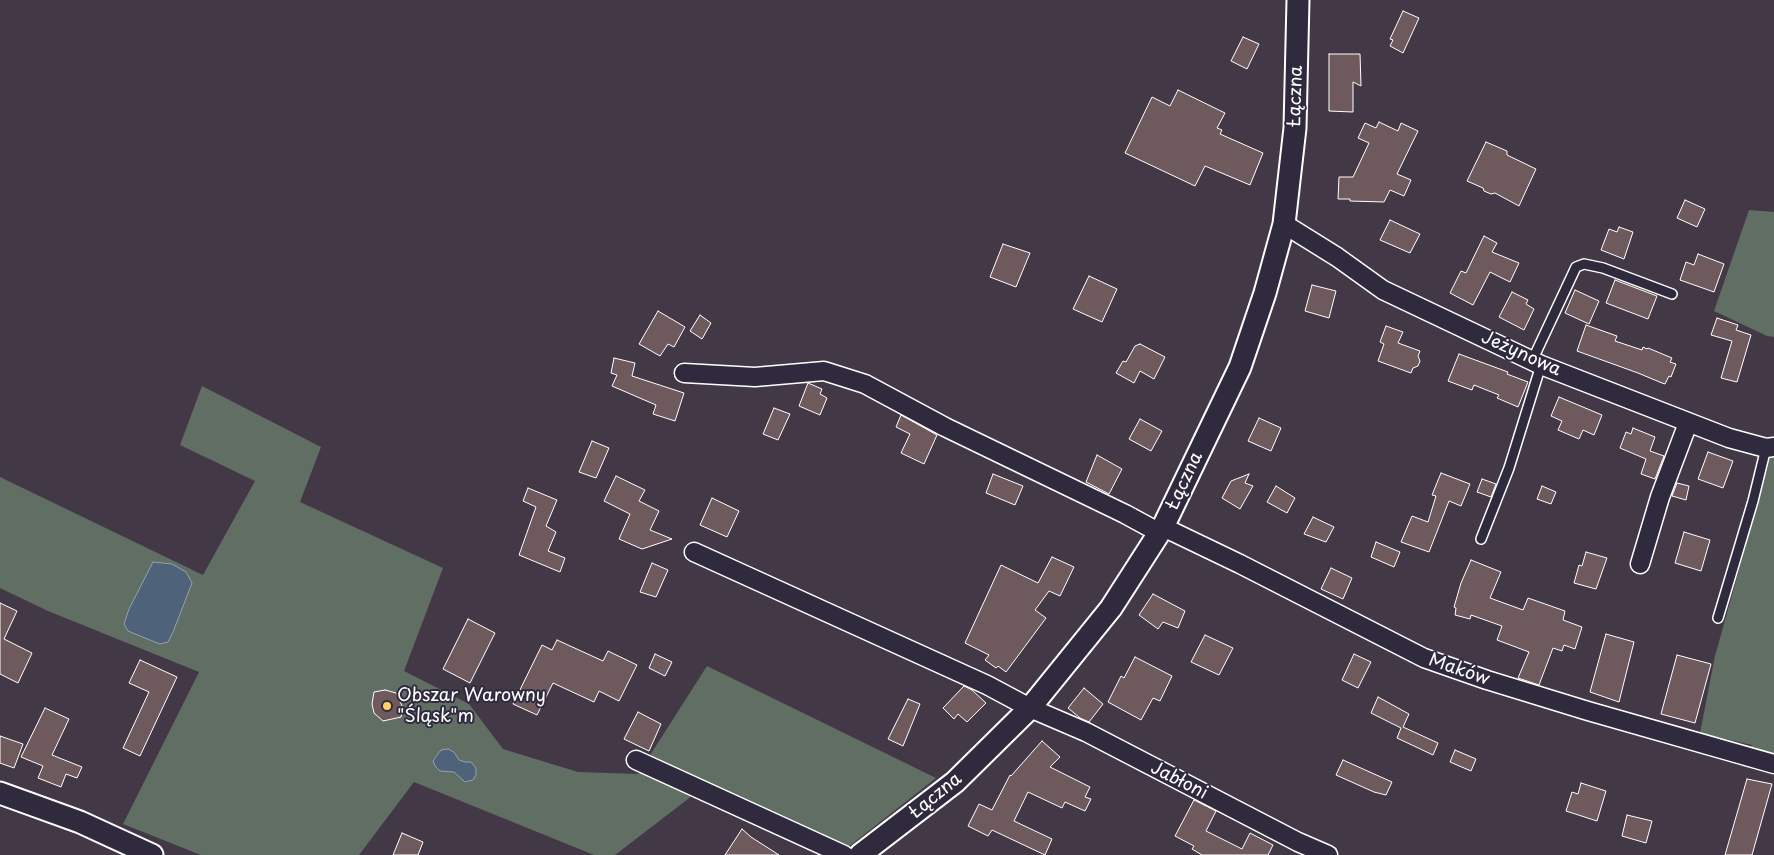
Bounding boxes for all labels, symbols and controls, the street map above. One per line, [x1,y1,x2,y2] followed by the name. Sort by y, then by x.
[1284,65,1308,127] street label: Łączna
[1478,327,1564,381] street label: Jeżynowa
[1162,449,1208,513] street label: Łączna
[1426,649,1492,691] street label: Maków
[397,685,546,728] place label: Obszar Warowny "Śląsk"m
[381,700,393,712] marker: Obszar Warowny "Śląsk"m
[1147,757,1211,805] street label: Jabłoni
[906,768,966,824] street label: Łączna

